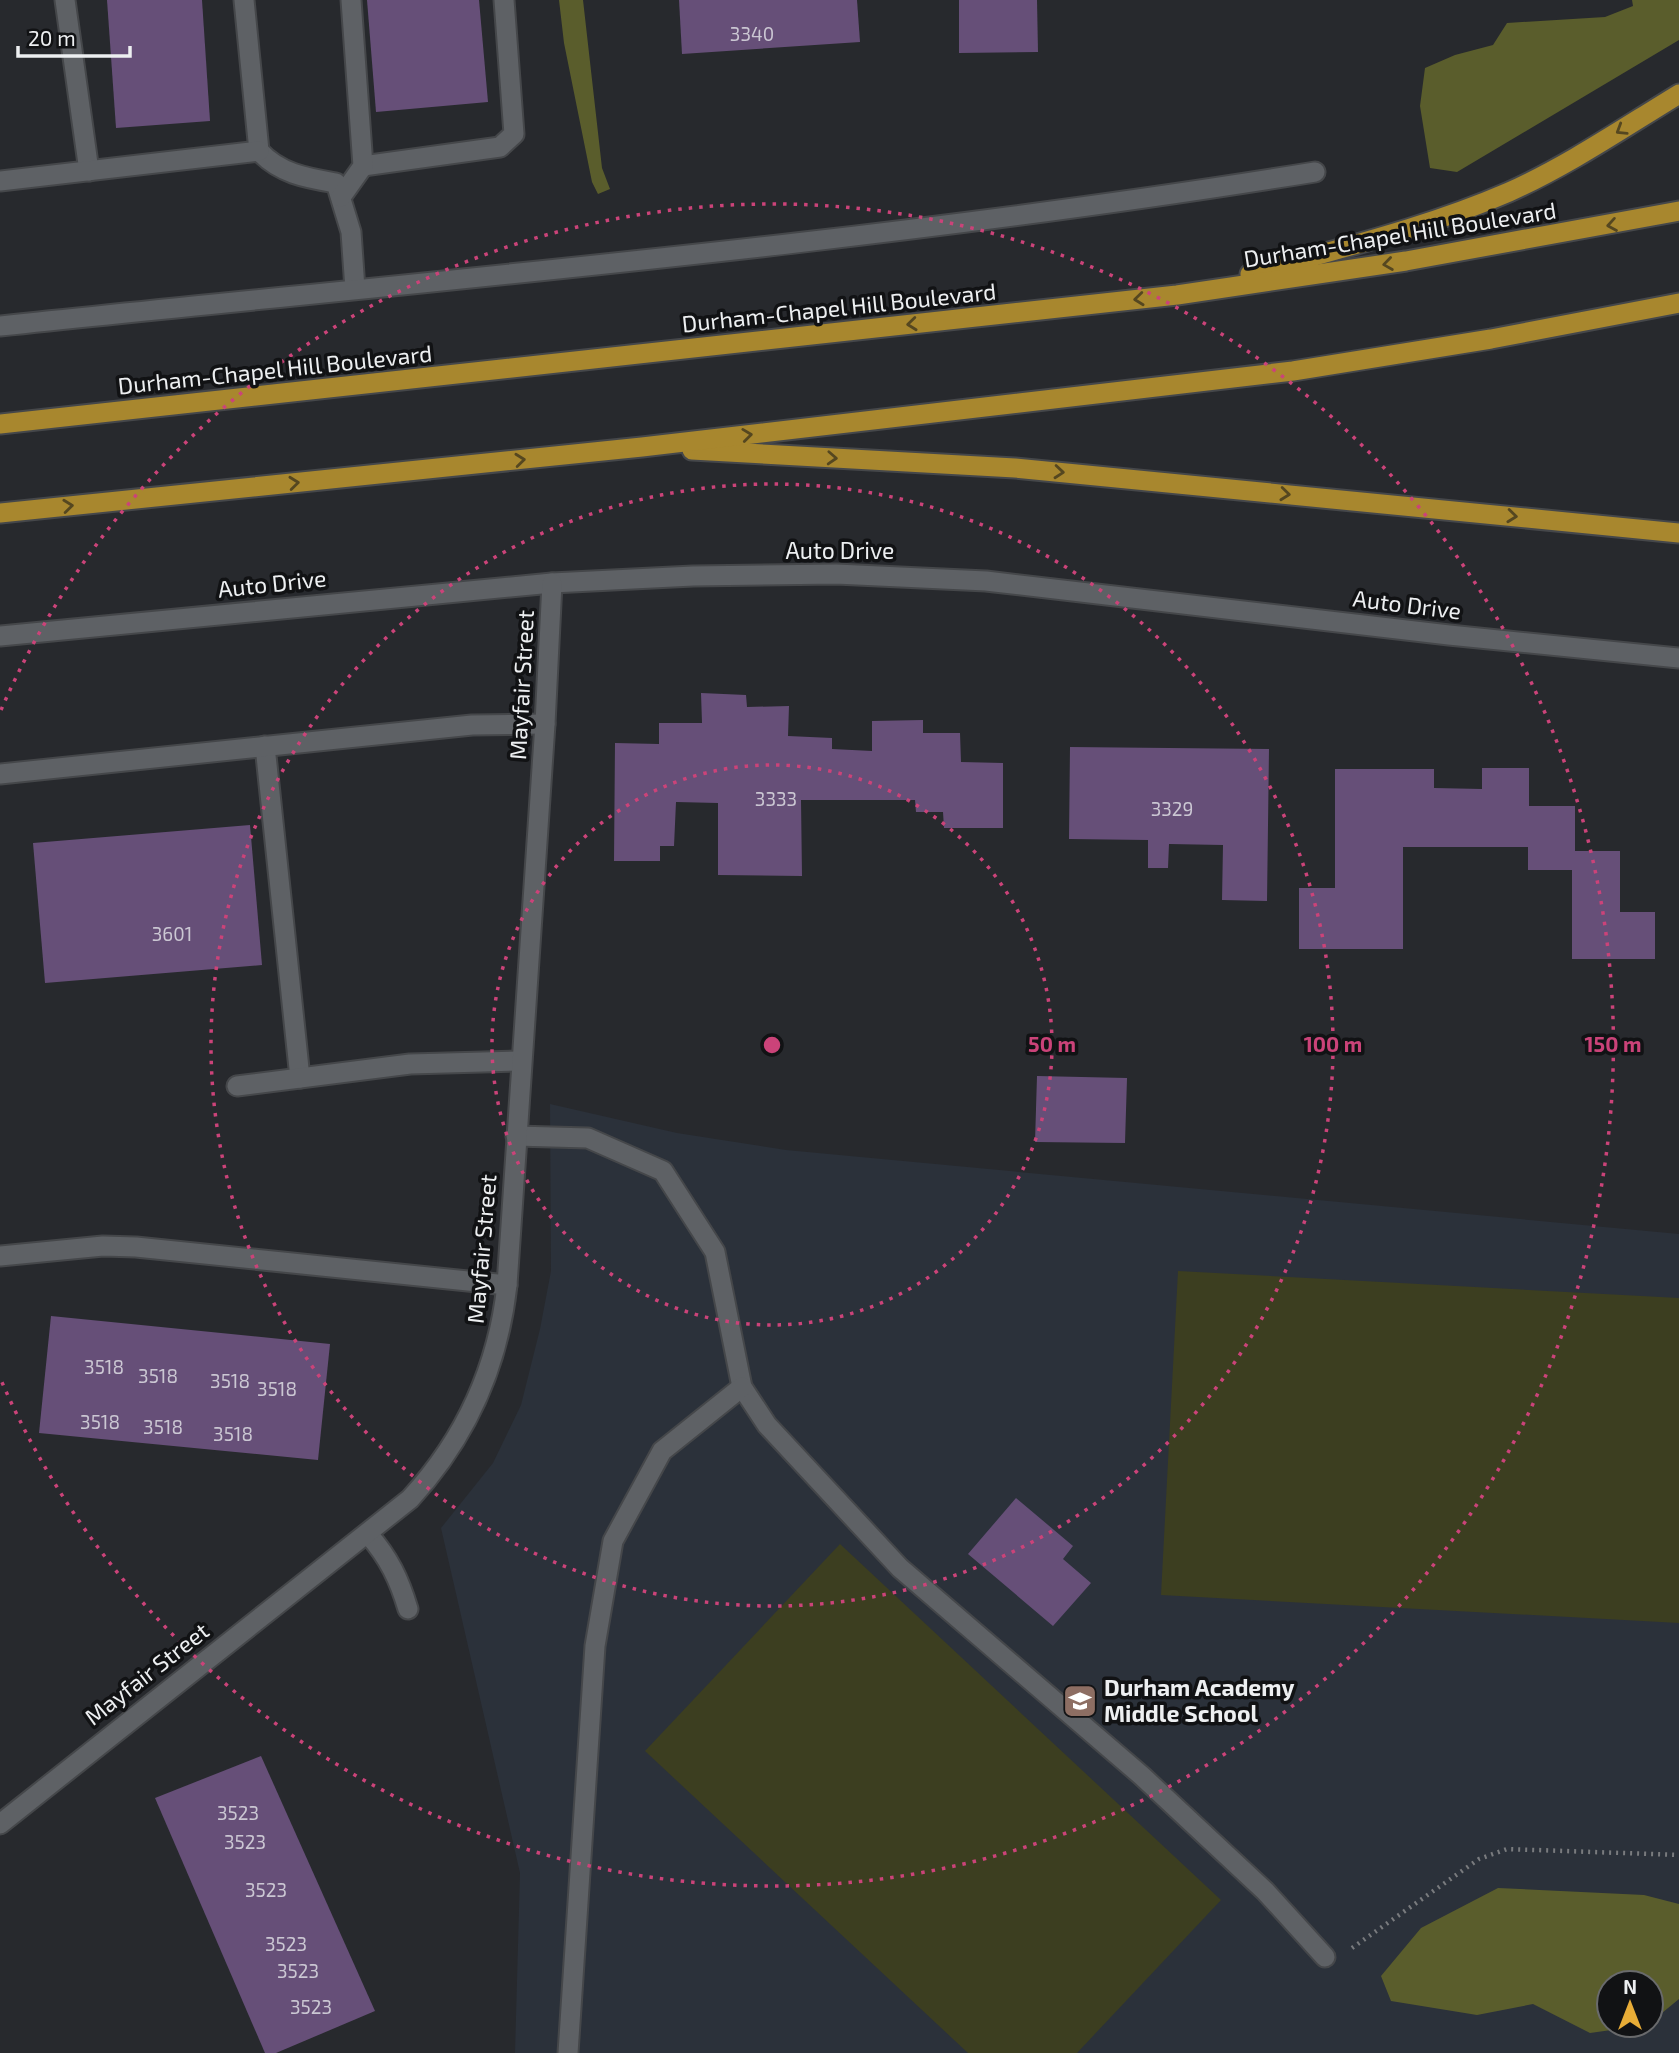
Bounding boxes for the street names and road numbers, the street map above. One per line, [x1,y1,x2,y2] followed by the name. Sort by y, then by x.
[1242,195,1558,273] street label: Durham-Chapel Hill Boulevard
[680,277,997,337] street label: Durham-Chapel Hill Boulevard
[116,339,433,399] street label: Durham-Chapel Hill Boulevard
[786,536,894,564] street label: Auto Drive
[216,563,328,603] street label: Auto Drive
[1351,583,1463,625] street label: Auto Drive
[503,609,539,760] street label: Mayfair Street
[461,1173,501,1325] street label: Mayfair Street
[79,1616,214,1730] street label: Mayfair Street

